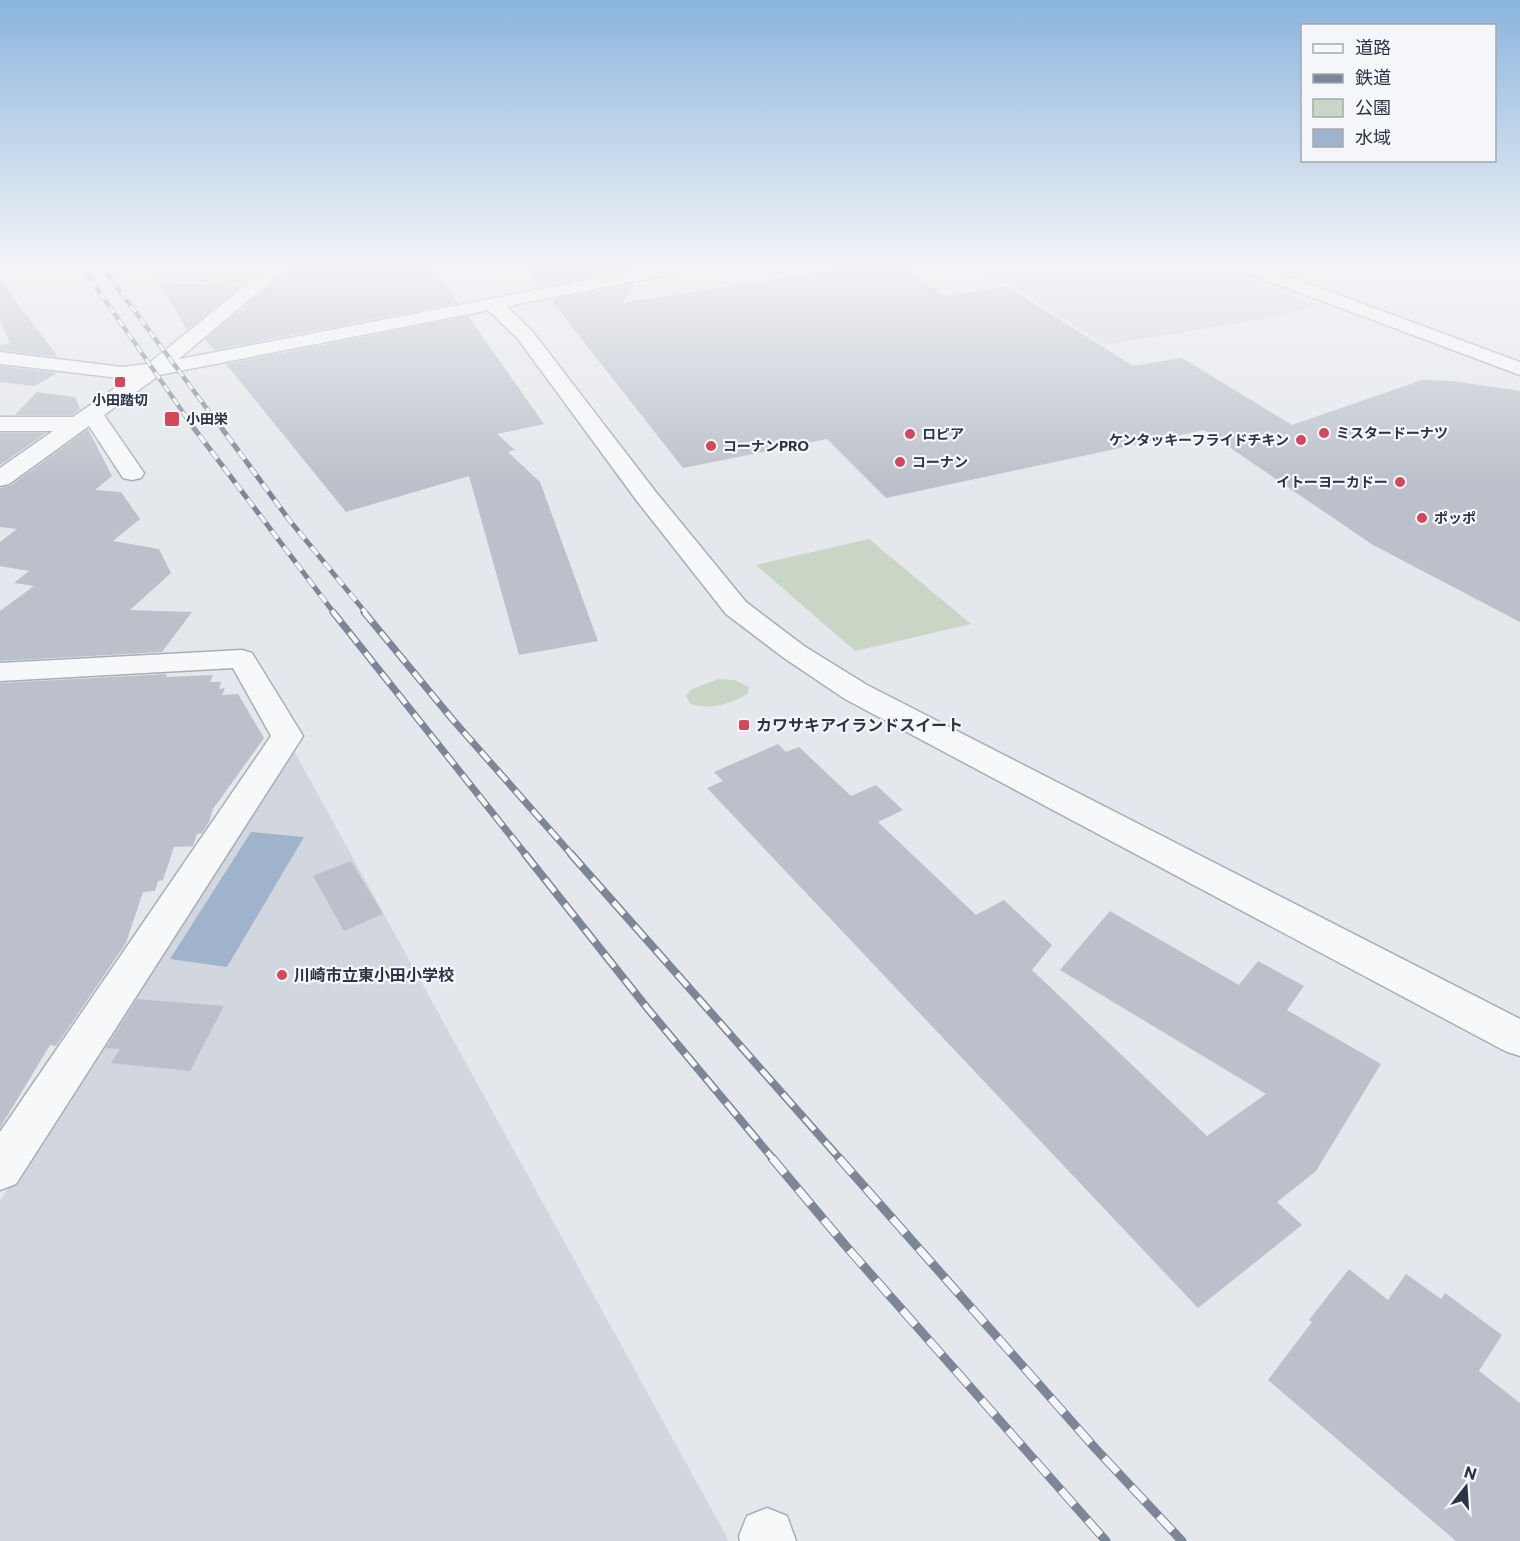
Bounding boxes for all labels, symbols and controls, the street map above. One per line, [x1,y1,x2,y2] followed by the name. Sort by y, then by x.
[1301,24,1496,162] legend
[1355,36,1391,58] text: 道路
[1355,66,1391,88] text: 鉄道
[1355,96,1391,118] text: 公園
[1355,126,1391,148] text: 水域
[113,375,127,389] marker: 小田踏切
[92,391,148,408] place label: 小田踏切
[163,410,181,428] marker: 小田栄
[186,410,228,427] place label: 小田栄
[1336,424,1448,441] place label: ミスタードーナツ
[922,425,964,442] place label: ロピア
[1317,426,1331,440] marker: ミスタードーナツ
[903,427,917,441] marker: ロピア
[1109,431,1289,448] place label: ケンタッキーフライドチキン
[1294,433,1308,447] marker: ケンタッキーフライドチキン
[723,437,809,454] place label: コーナンPRO
[704,439,718,453] marker: コーナンPRO
[912,453,968,470] place label: コーナン
[893,455,907,469] marker: コーナン
[1276,473,1388,490] place label: イトーヨーカドー
[1393,475,1407,489] marker: イトーヨーカドー
[1434,509,1476,526] place label: ポッポ
[1415,511,1429,525] marker: ポッポ
[756,715,963,734] place label: カワサキアイランドスイート
[737,718,751,732] marker: カワサキアイランドスイート
[294,965,454,984] place label: 川崎市立東小田小学校
[275,968,289,982] marker: 川崎市立東小田小学校
[1436,1457,1496,1517] north arrow
[1462,1461,1479,1483] text: N

